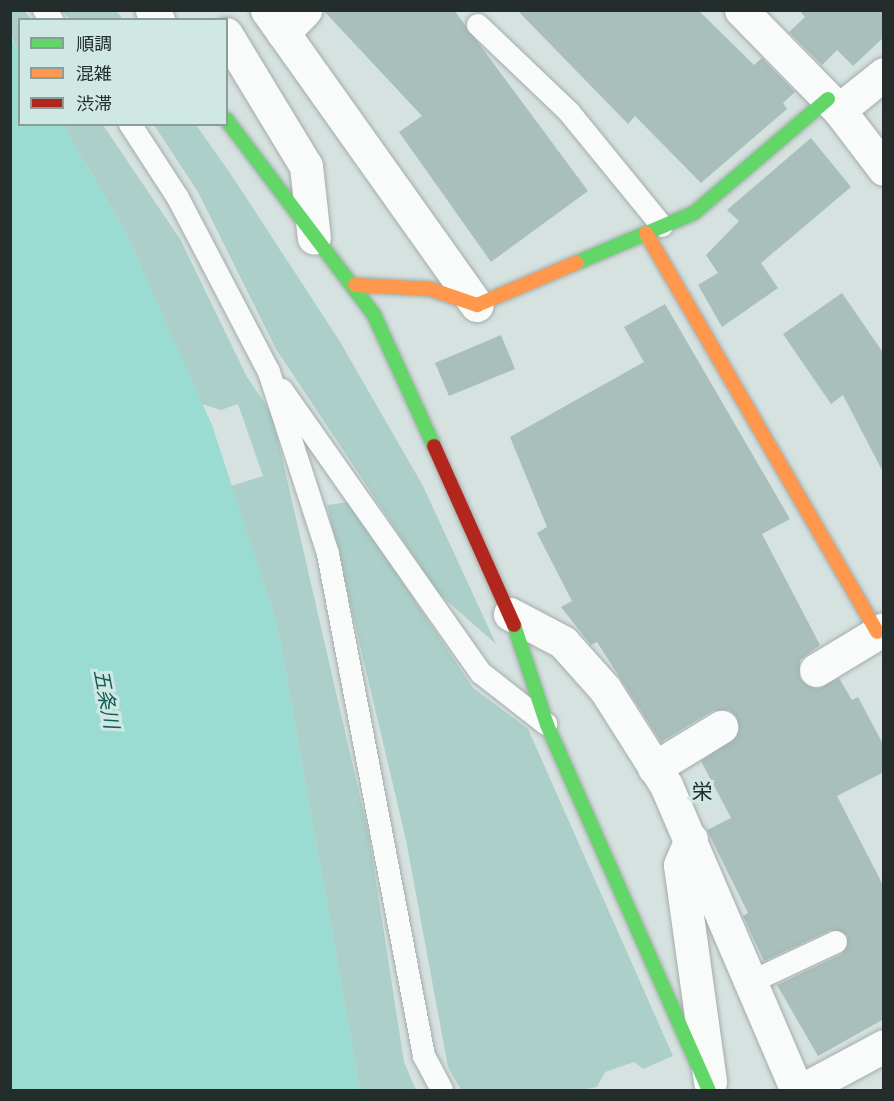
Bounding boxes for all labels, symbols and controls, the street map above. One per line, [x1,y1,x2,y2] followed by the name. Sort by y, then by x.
[18,18,228,126] legend
[76,31,112,57] text: 順調
[76,61,112,87] text: 混雑
[76,91,112,117] text: 渋滞
[88,667,124,731] water label: 五条川
[692,779,712,805] district label: 栄

